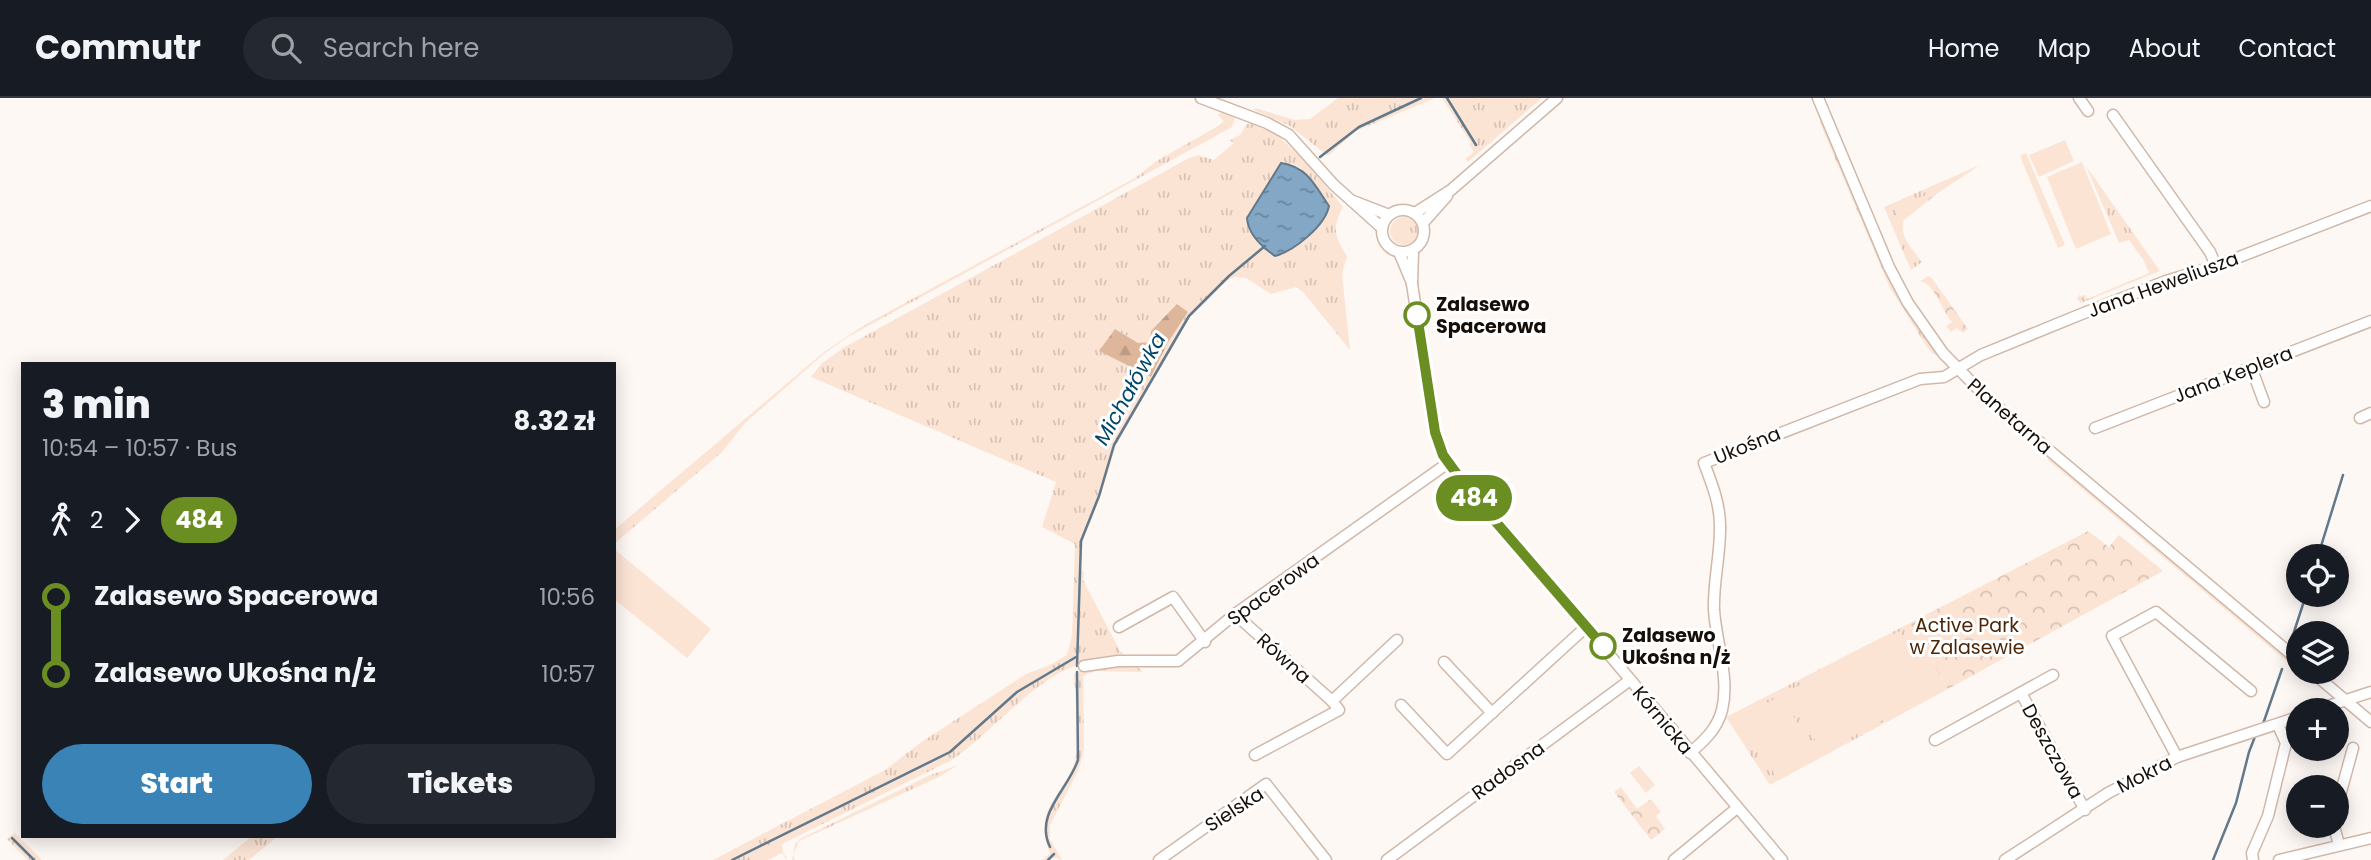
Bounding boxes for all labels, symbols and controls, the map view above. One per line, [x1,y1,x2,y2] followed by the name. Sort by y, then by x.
[243,17,733,80] search box
[35,24,201,71] text: Commutr
[267,29,305,67] icon: search
[323,30,479,66] text: Search here
[1928,32,2000,65] text: Home
[2038,32,2091,65] text: Map
[2129,32,2200,65] text: About
[2238,32,2336,65] text: Contact
[2084,245,2242,324] street label: Jana Heweliusza
[1436,291,1546,340] place label: Zalasewo Spacerowa
[1404,302,1430,328] marker: Zalasewo Spacerowa
[1087,327,1172,450] water label: Michałówka
[2170,339,2297,410] street label: Jana Keplera
[1961,372,2058,461] street label: Planetarna
[42,378,151,431] text: 3 min
[513,403,595,439] text: 8.32 zł
[1710,420,1785,471] street label: Ukośna
[42,432,237,464] text: 10:54 – 10:57 · Bus
[1434,475,1514,521] line badge: 484
[1450,481,1498,514] text: 484
[42,501,80,539] icon: walk
[113,501,151,539] icon: forward
[175,503,223,536] text: 484
[90,504,103,536] text: 2
[2286,544,2349,838] map controls
[2286,544,2349,607] button: locate
[1222,547,1325,632] street label: Spacerowa
[94,578,379,614] text: Zalasewo Spacerowa
[539,581,595,613] text: 10:56
[1909,612,2025,661] park label: Active Park w Zalasewie
[2286,621,2349,684] button: layers
[1622,622,1730,671] place label: Zalasewo Ukośna n/ż
[1251,627,1317,690] street label: Równa
[1590,633,1616,659] marker: Zalasewo Ukośna n/ż
[94,655,376,691] text: Zalasewo Ukośna n/ż
[541,658,595,690] text: 10:57
[1626,680,1699,760] street label: Kórnicka
[2286,698,2349,761] button: +
[2015,699,2090,804] street label: Deszczowa
[1466,735,1550,806] street label: Radosna
[42,744,312,824] button: Start
[326,744,595,824] button: Tickets
[2112,749,2176,800] street label: Mokra
[2286,775,2349,838] button: −
[1200,780,1269,838] street label: Sielska

